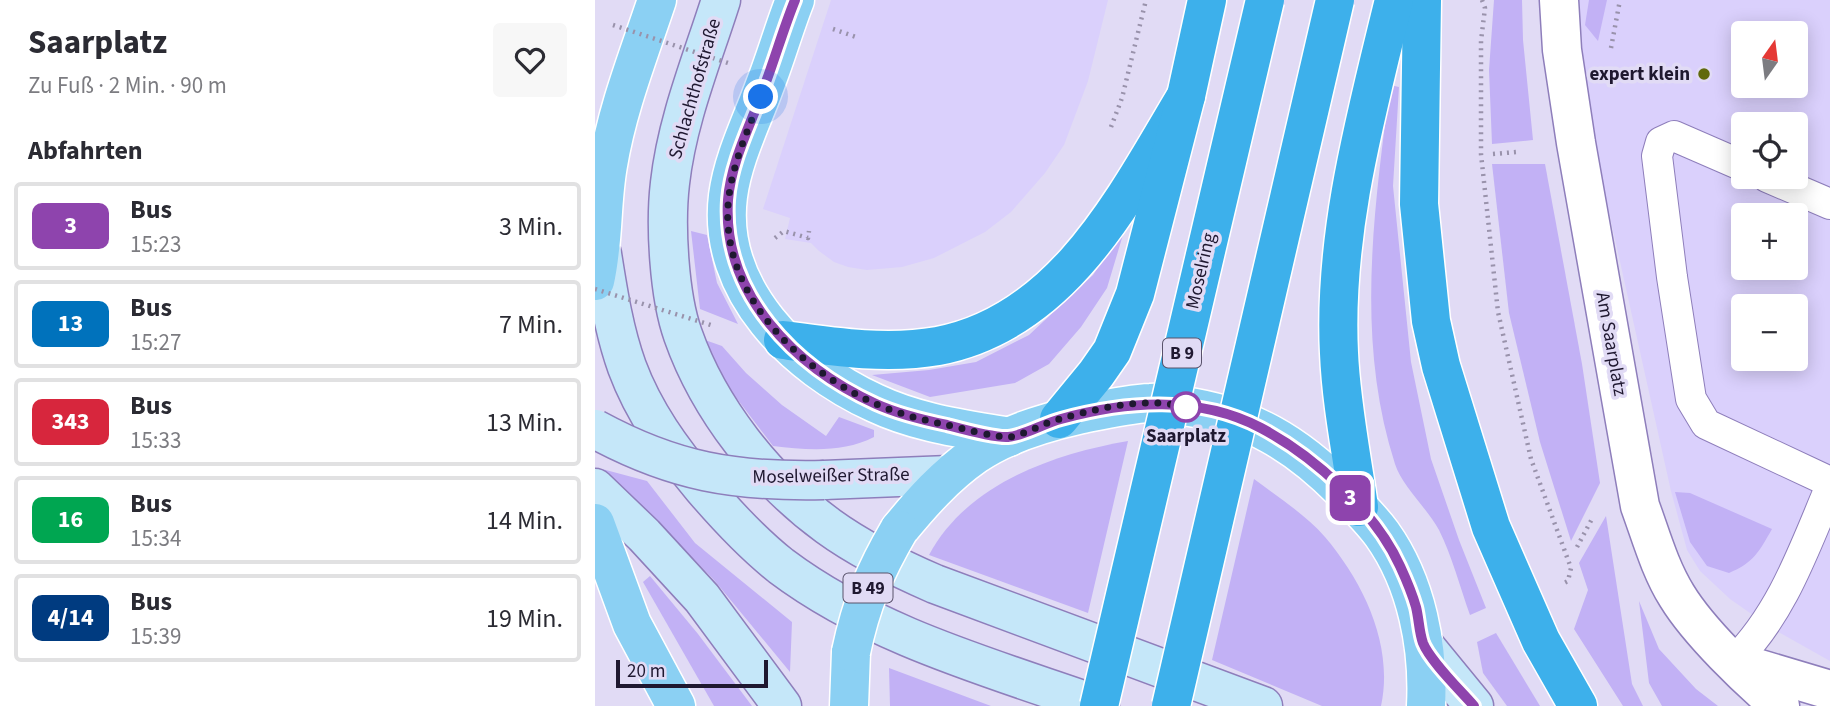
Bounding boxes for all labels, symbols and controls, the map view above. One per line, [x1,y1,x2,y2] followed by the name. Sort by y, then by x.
[662,16,728,162] street label: Schlachthofstraße
[28,19,167,66] text: Saarplatz
[1731,21,1808,98] north arrow
[1731,21,1808,371] map controls
[493,23,567,97] button: heart
[1590,61,1690,88] place label: expert klein
[1696,66,1712,82] marker: expert klein
[28,69,227,102] text: Zu Fuß · 2 Min. · 90 m
[743,79,778,114] your location
[1731,112,1808,189] button: locate
[28,132,143,169] text: Abfahrten
[130,191,172,228] text: Bus
[1731,203,1808,280] button: +
[64,208,77,243] text: 3
[499,208,563,245] text: 3 Min.
[130,228,181,261] text: 15:23
[1179,230,1223,312] street label: Moselring
[130,289,172,326] text: Bus
[1589,290,1633,398] street label: Am Saarplatz
[1731,294,1808,371] button: −
[58,306,83,341] text: 13
[499,306,563,343] text: 7 Min.
[130,326,181,359] text: 15:27
[1163,338,1201,368] road number: B 9
[130,387,172,424] text: Bus
[1171,392,1201,422] marker: Saarplatz
[51,404,90,439] text: 343
[486,404,563,441] text: 13 Min.
[1146,423,1226,450] place label: Saarplatz
[130,424,181,457] text: 15:33
[752,461,910,491] street label: Moselweißer Straße
[1327,475,1373,521] line badge: 3
[1344,480,1356,515] text: 3
[130,485,172,522] text: Bus
[58,502,83,537] text: 16
[486,502,563,539] text: 14 Min.
[130,522,181,555] text: 15:34
[843,574,893,602] road number: B 49
[130,583,172,620] text: Bus
[47,600,94,635] text: 4/14
[486,600,563,637] text: 19 Min.
[130,620,181,653] text: 15:39
[616,657,768,689] scale bar
[627,658,665,685] text: 20 m

